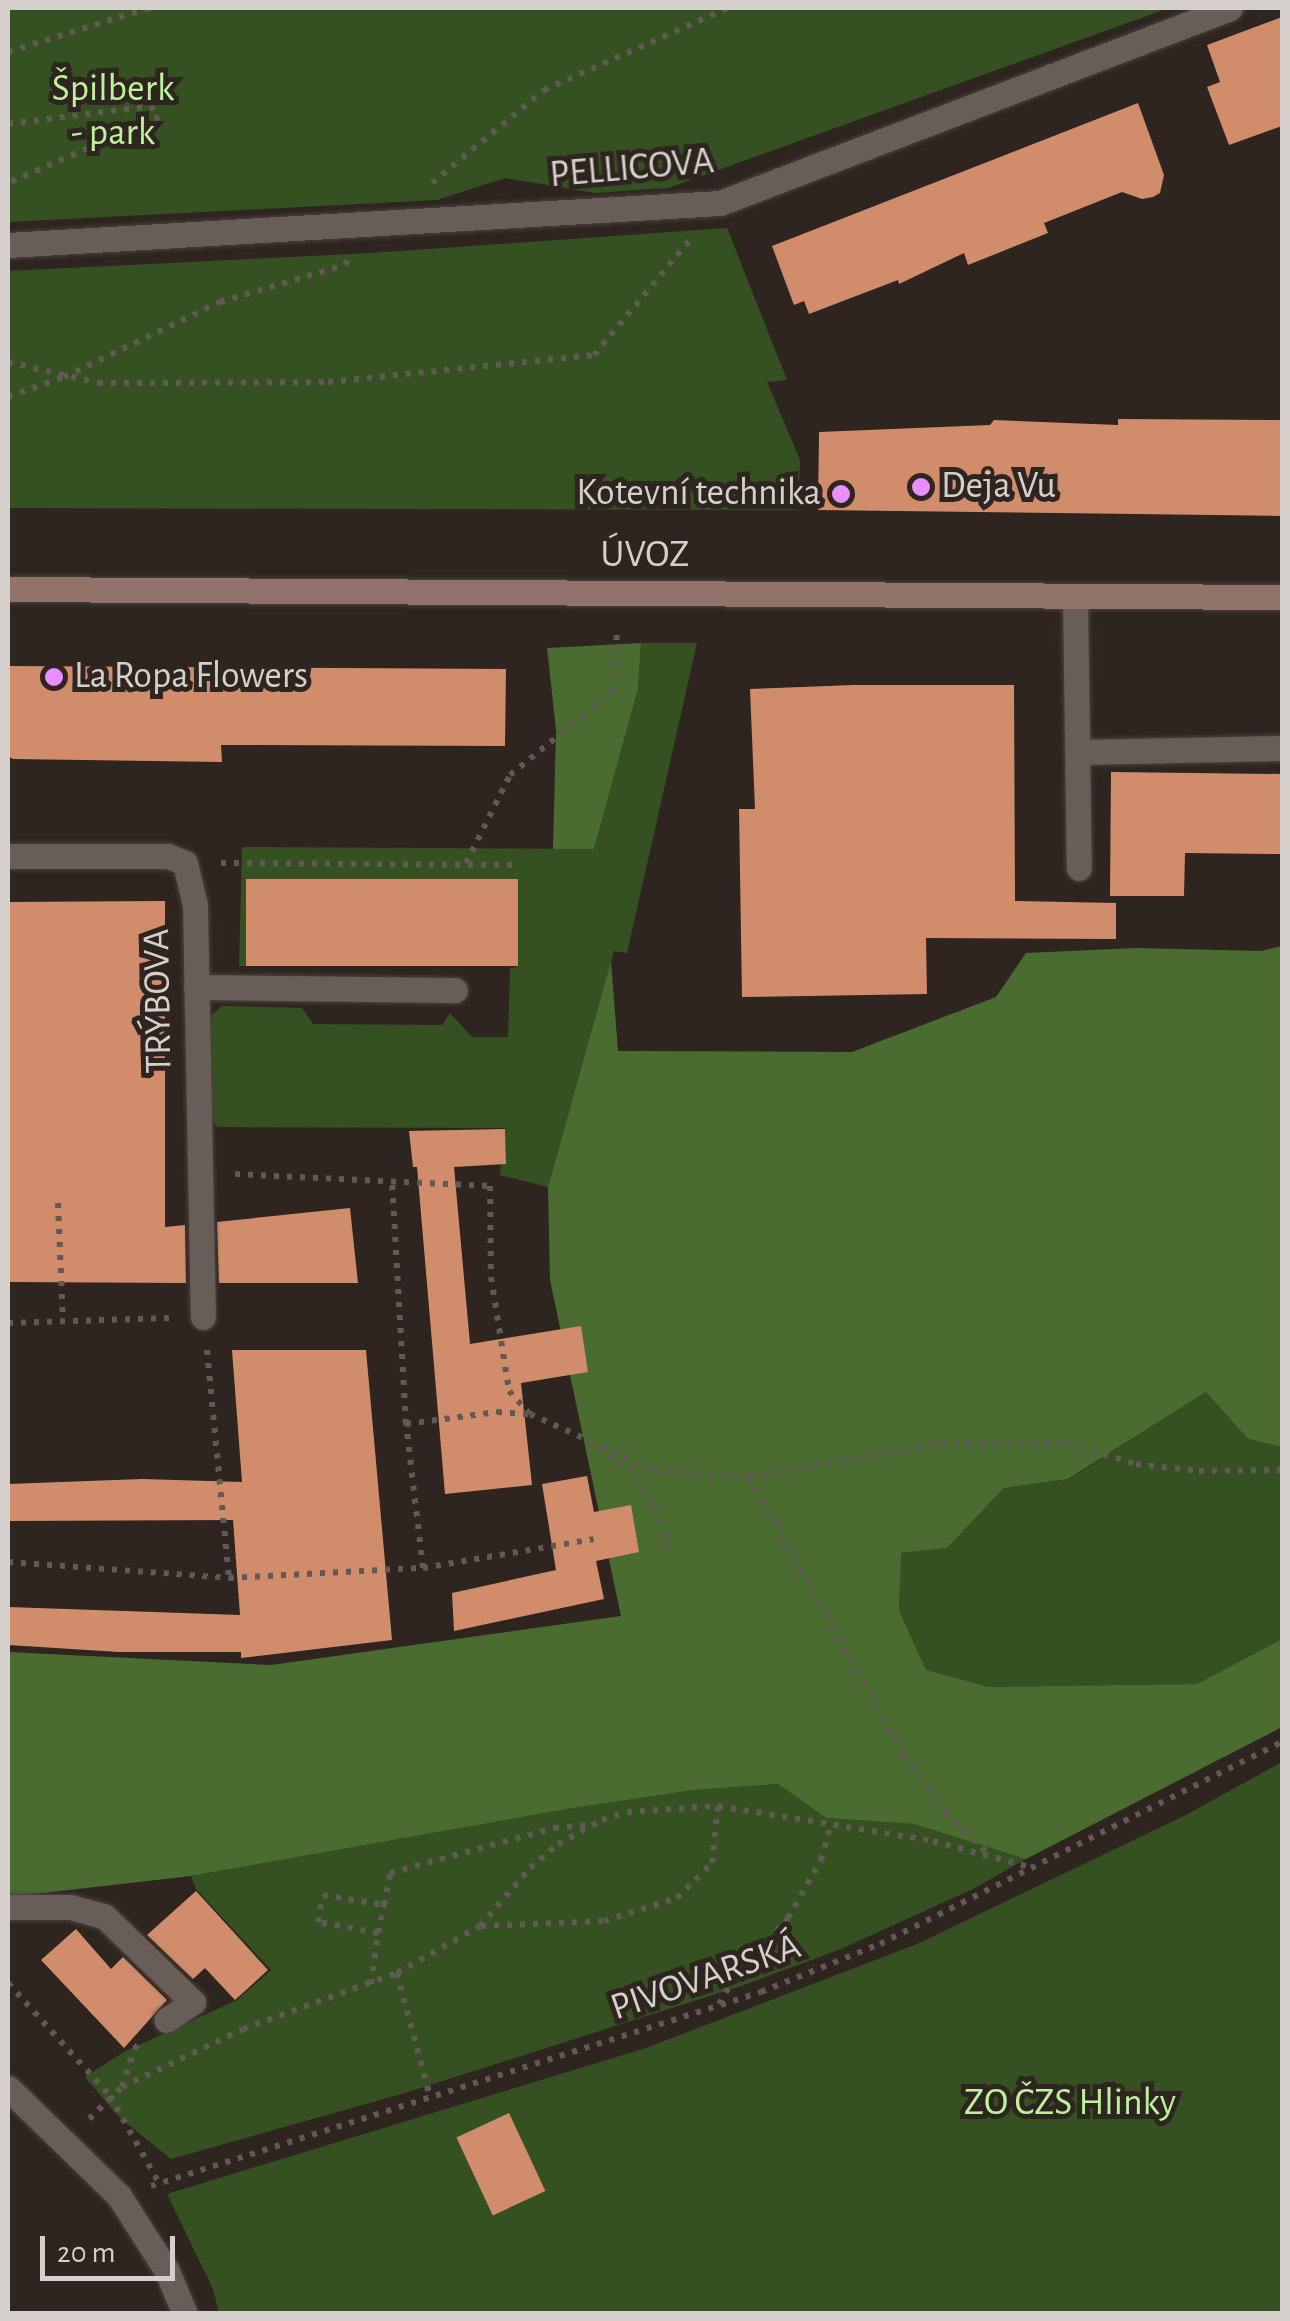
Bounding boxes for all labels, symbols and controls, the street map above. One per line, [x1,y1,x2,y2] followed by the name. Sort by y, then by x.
[52,67,174,156] park label: Špilberk - park
[548,139,716,199] street label: PELLICOVA
[941,464,1056,510] place label: Deja Vu
[576,471,821,517] place label: Kotevní technika
[910,476,932,498] marker: Deja Vu
[830,483,852,505] marker: Kotevní technika
[601,533,689,579] street label: ÚVOZ
[74,654,308,700] place label: La Ropa Flowers
[43,666,65,688] marker: La Ropa Flowers
[135,928,183,1074] street label: TRÝBOVA
[605,1924,807,2032] street label: PIVOVARSKÁ
[964,2081,1176,2127] park label: ZO ČZS Hlinky
[45,2216,180,2278] scale bar
[57,2238,115,2268] text: 20 m

